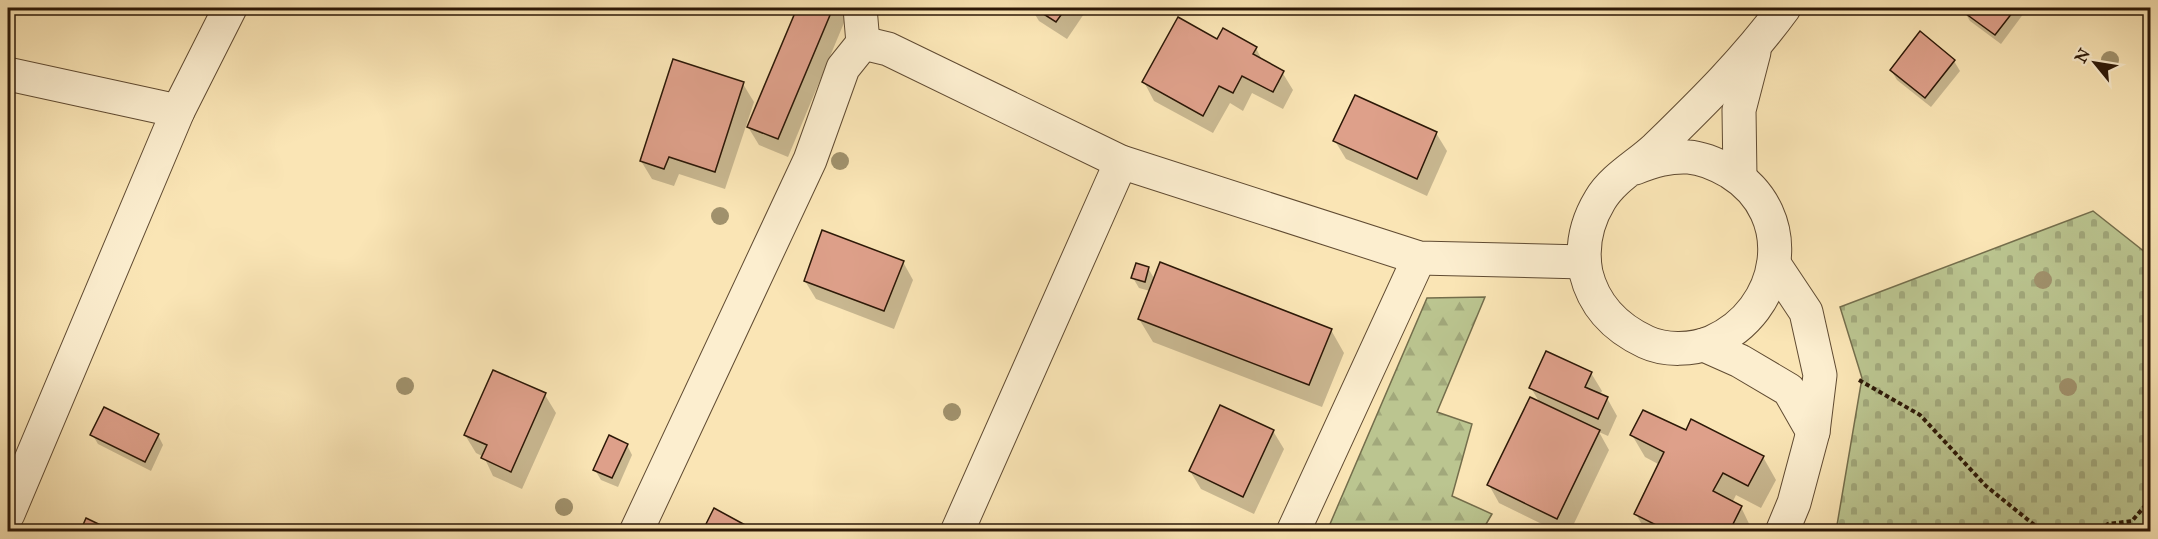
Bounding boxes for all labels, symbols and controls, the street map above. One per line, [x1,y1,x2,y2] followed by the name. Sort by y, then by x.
[2065,33,2125,93] north arrow
[2071,45,2094,66] text: N

